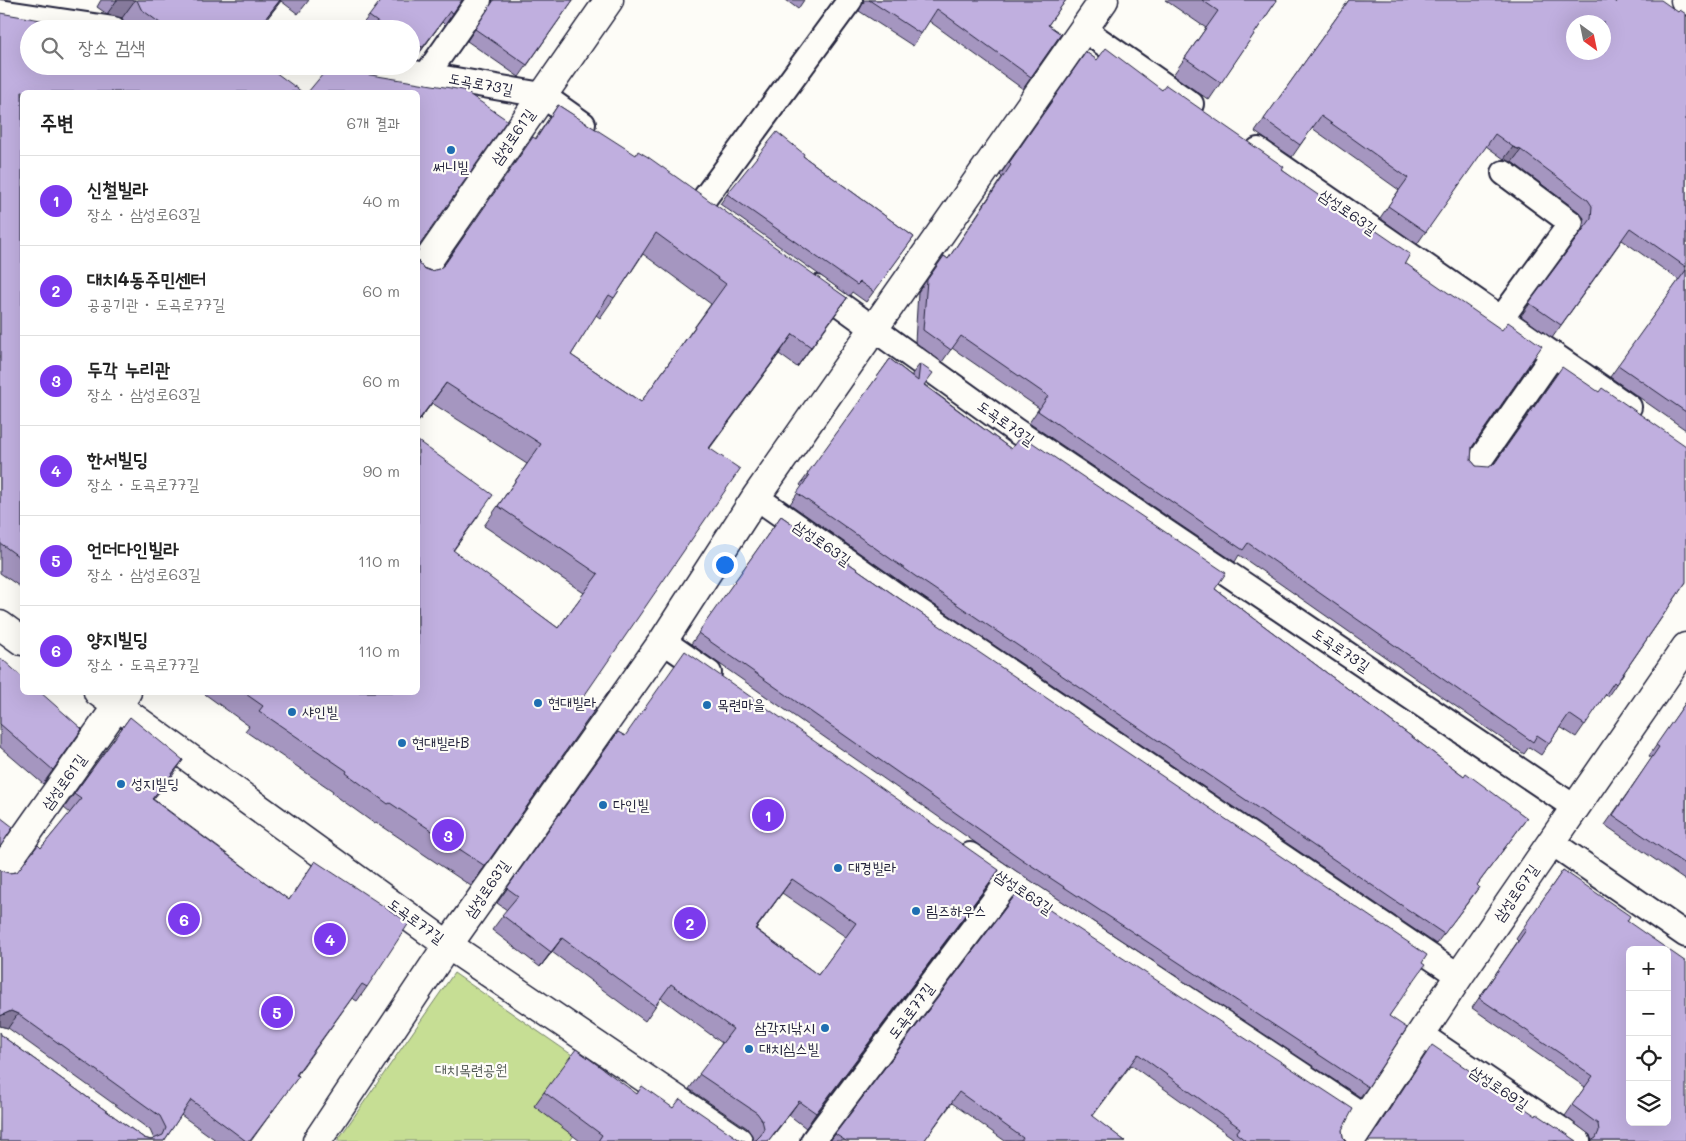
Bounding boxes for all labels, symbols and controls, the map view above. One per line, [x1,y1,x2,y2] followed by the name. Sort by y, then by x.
[1566,15,1611,60] north arrow
[20,20,420,75] search box
[38,34,66,62] icon: search
[78,34,145,59] text: 장소 검색
[447,67,515,99] street label: 도곡로73길
[486,104,539,168] street label: 삼성로61길
[40,108,74,135] text: 주변
[347,112,400,133] text: 6개 결과
[445,144,457,156] marker: 써니빌
[433,156,469,176] place label: 써니빌
[87,176,148,201] text: 신철빌라
[1316,184,1381,238] street label: 삼성로63길
[52,190,60,211] text: 1
[363,190,400,211] text: 40 m
[87,203,201,224] text: 장소 · 삼성로63길
[87,266,206,291] text: 대치4동주민센터
[52,280,60,301] text: 2
[363,280,400,301] text: 60 m
[87,293,225,314] text: 공공기관 · 도곡로77길
[87,356,170,381] text: 두각 누리관
[51,370,61,391] text: 3
[363,370,400,391] text: 60 m
[87,383,201,404] text: 장소 · 삼성로63길
[974,395,1039,449] street label: 도곡로73길
[87,446,148,471] text: 한서빌딩
[51,460,61,481] text: 4
[363,460,400,481] text: 90 m
[87,473,199,494] text: 장소 · 도곡로77길
[790,515,855,569] street label: 삼성로63길
[87,536,179,561] text: 언더다인빌라
[51,550,61,571] text: 5
[358,550,400,571] text: 110 m
[712,552,738,578] your location
[87,563,201,584] text: 장소 · 삼성로63길
[1309,623,1374,676] street label: 도곡로73길
[87,626,148,651] text: 양지빌딩
[51,640,61,661] text: 6
[358,640,400,661] text: 110 m
[87,653,199,674] text: 장소 · 도곡로77길
[548,692,596,712] place label: 현대빌라
[717,694,765,714] place label: 목련마을
[532,697,544,709] marker: 현대빌라
[701,699,713,711] marker: 목련마을
[302,701,338,721] place label: 샤인빌
[286,706,298,718] marker: 샤인빌
[412,732,470,752] place label: 현대빌라B
[396,737,408,749] marker: 현대빌라B
[36,750,90,813] street label: 삼성로61길
[131,773,179,793] place label: 성지빌딩
[115,778,127,790] marker: 성지빌딩
[613,794,649,814] place label: 다인빌
[752,796,784,834] pin: 1
[597,799,609,811] marker: 다인빌
[432,816,464,854] pin: 3
[459,856,513,921] street label: 삼성로63길
[848,857,896,877] place label: 대경빌라
[1488,860,1542,925] street label: 삼성로67길
[832,862,844,874] marker: 대경빌라
[992,864,1058,918] street label: 삼성로63길
[384,893,449,947] street label: 도곡로77길
[168,900,200,938] pin: 6
[926,900,986,920] place label: 림즈하우스
[674,904,706,942] pin: 2
[910,905,922,917] marker: 림즈하우스
[314,920,346,958] pin: 4
[1626,946,1671,1126] map controls
[1626,946,1671,991] button: +
[883,978,938,1042] street label: 도곡로77길
[1626,991,1671,1036] button: −
[261,993,293,1031] pin: 5
[755,1017,815,1037] place label: 삼각지낚시
[819,1022,831,1034] marker: 삼각지낚시
[1626,1036,1671,1081] button: locate
[759,1038,819,1058] place label: 대치심스빌
[743,1043,755,1055] marker: 대치심스빌
[435,1059,507,1079] park label: 대치목련공원
[1467,1060,1533,1114] street label: 삼성로69길
[1626,1081,1671,1126] button: layers

